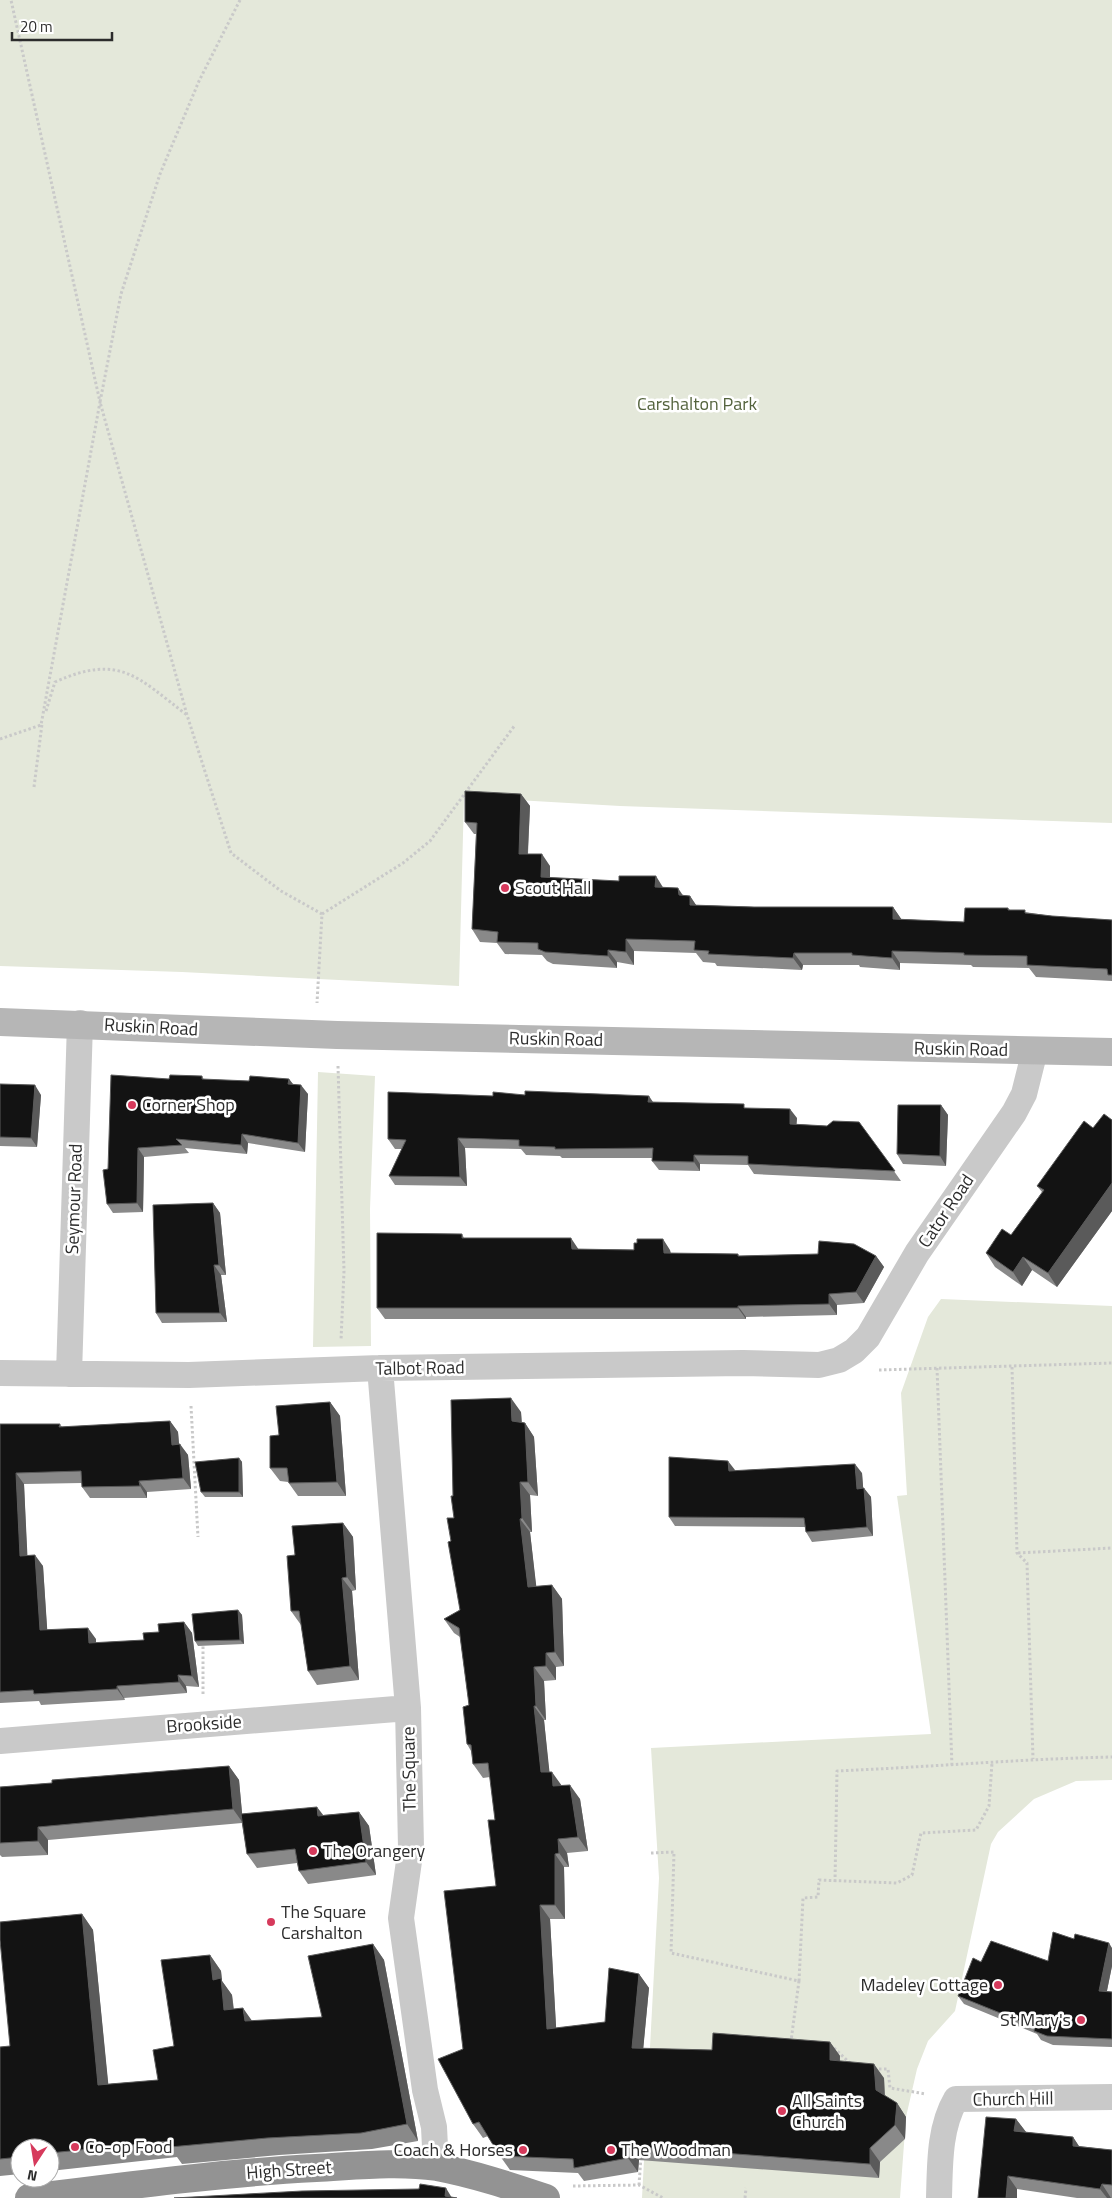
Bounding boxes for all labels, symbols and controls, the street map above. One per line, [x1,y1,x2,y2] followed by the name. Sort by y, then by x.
[12,10,112,42] scale bar
[20,15,53,38] text: 20 m
[637,390,757,417] park label: Carshalton Park
[515,874,591,901] place label: Scout Hall
[499,882,511,894] marker: Scout Hall
[103,1011,199,1042] street label: Ruskin Road
[509,1024,603,1053] street label: Ruskin Road
[914,1034,1008,1063] street label: Ruskin Road
[142,1091,235,1118] place label: Corner Shop
[126,1099,138,1111] marker: Corner Shop
[58,1143,89,1255] street label: Seymour Road
[911,1168,980,1253] street label: Cator Road
[375,1353,465,1382] street label: Talbot Road
[165,1707,243,1740] street label: Brookside
[394,1726,423,1812] street label: The Square
[323,1837,426,1864] place label: The Orangery
[307,1845,319,1857] marker: The Orangery
[281,1898,366,1946] place label: The Square Carshalton
[265,1916,277,1928] marker: The Square Carshalton
[860,1971,988,1998] place label: Madeley Cottage
[992,1979,1004,1991] marker: Madeley Cottage
[1000,2006,1071,2033] place label: St Mary's
[1075,2014,1087,2026] marker: St Mary's
[972,2084,1054,2113] street label: Church Hill
[792,2087,862,2135] place label: All Saints Church
[776,2105,788,2117] marker: All Saints Church
[85,2133,173,2160] place label: Co-op Food
[393,2136,513,2163] place label: Coach & Horses
[621,2136,731,2163] place label: The Woodman
[10,2138,60,2188] north arrow
[69,2141,81,2153] marker: Co-op Food
[517,2144,529,2156] marker: Coach & Horses
[605,2144,617,2156] marker: The Woodman
[245,2153,333,2186] street label: High Street
[25,2165,39,2187] text: N

